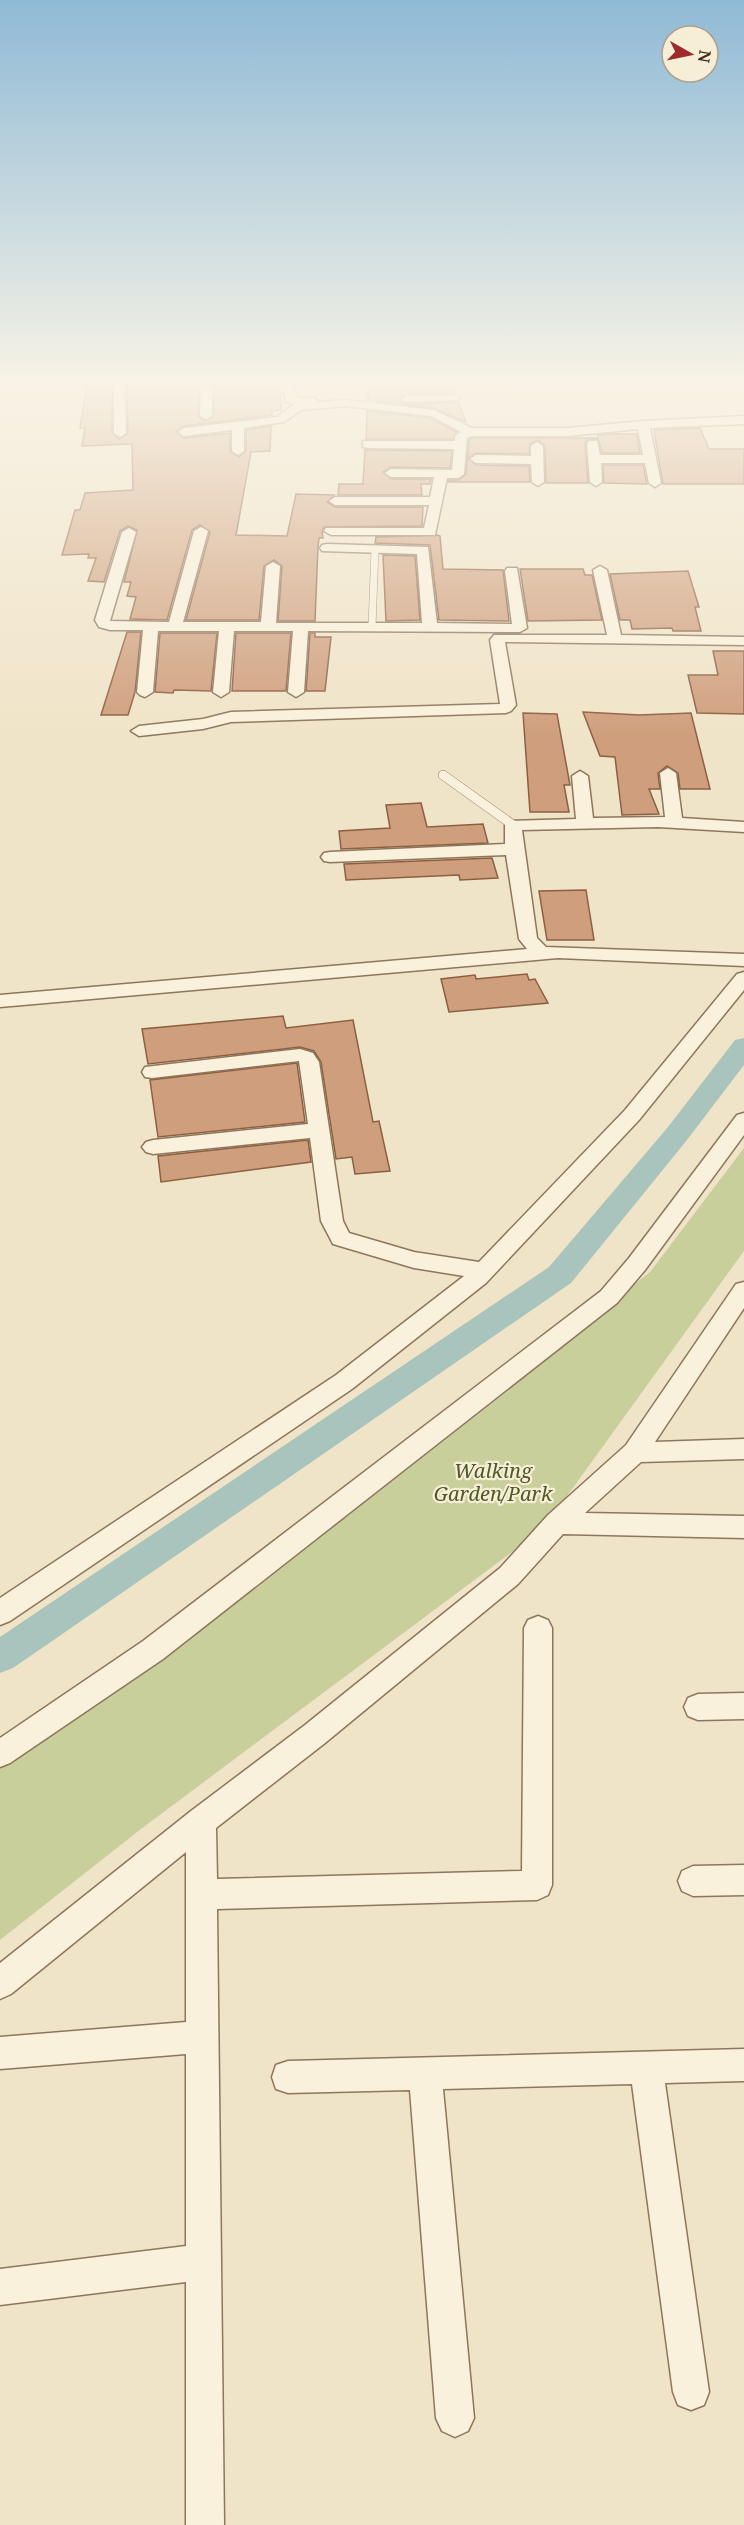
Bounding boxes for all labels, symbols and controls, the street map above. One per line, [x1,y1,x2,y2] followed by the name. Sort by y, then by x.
[660,24,720,84] north arrow
[693,48,717,65] text: N
[434,1457,553,1507] park label: Walking Garden/Park

